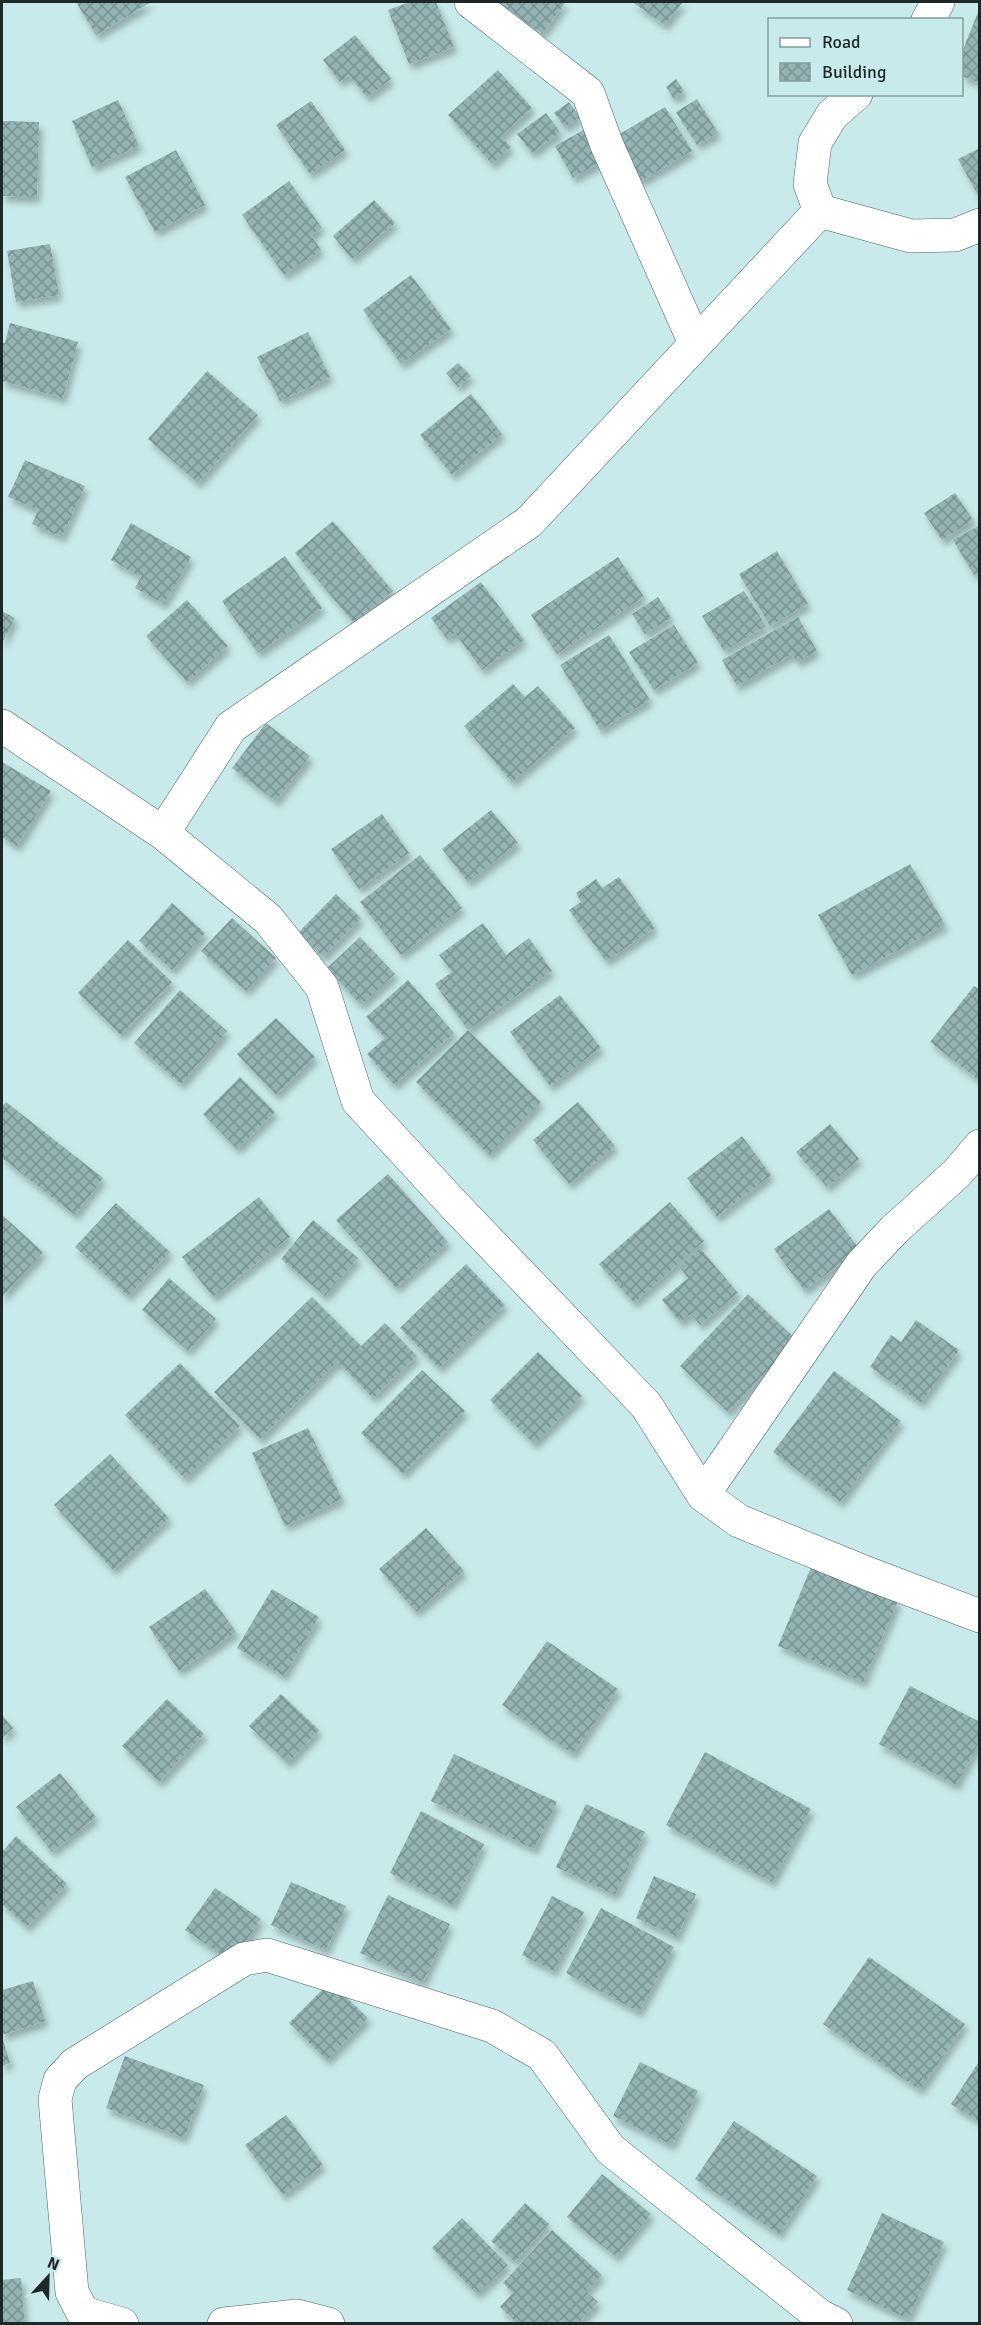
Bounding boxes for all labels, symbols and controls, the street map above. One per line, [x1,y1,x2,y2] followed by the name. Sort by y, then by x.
[768,18,963,96] legend
[822,31,861,53] text: Road
[822,61,886,83] text: Building
[18,2247,78,2307] north arrow
[44,2253,62,2275] text: N

